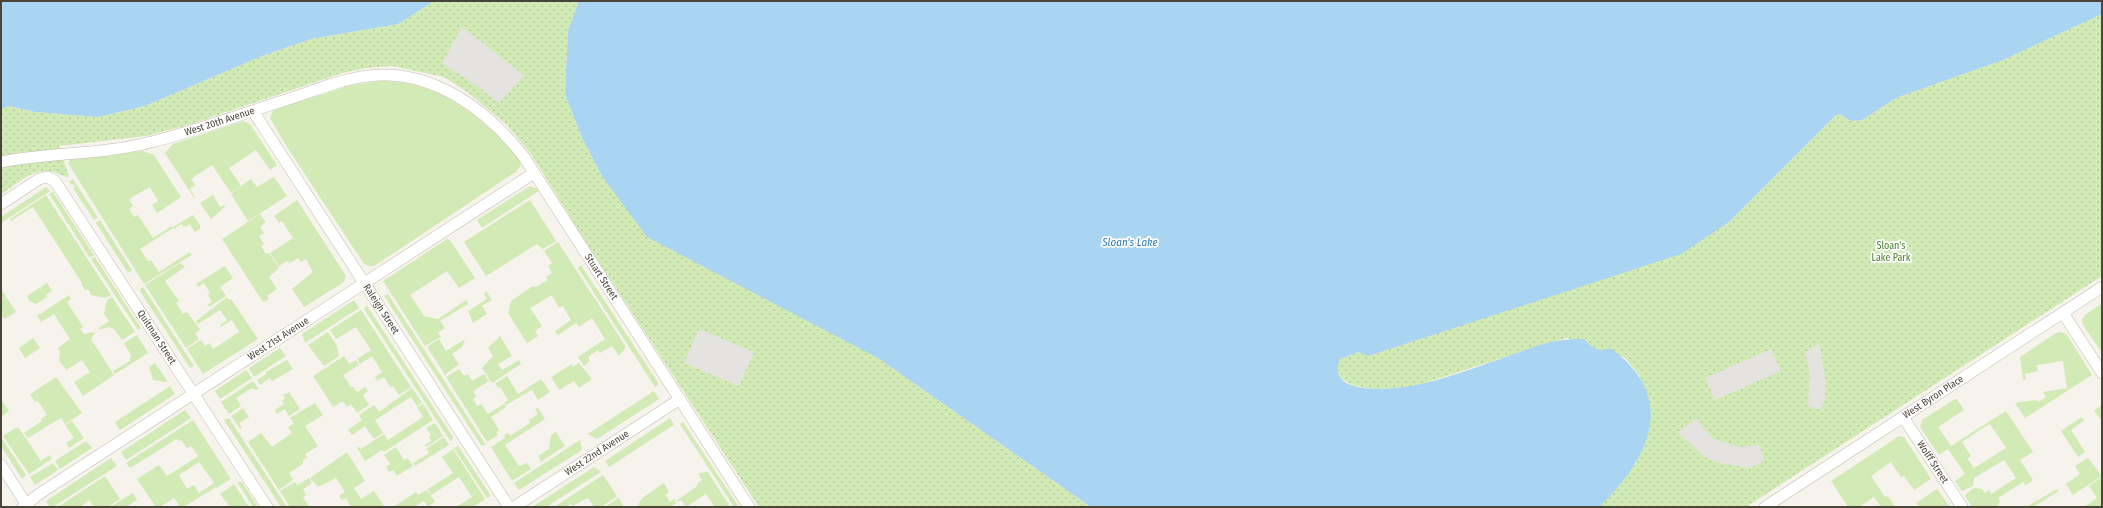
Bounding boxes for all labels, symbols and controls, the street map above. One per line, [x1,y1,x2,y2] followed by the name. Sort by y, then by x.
[183,105,256,139] street label: West 20th Avenue
[1101,236,1158,249] water label: Sloan's Lake
[1872,240,1911,264] park label: Sloan's Lake Park
[582,252,621,303] street label: Stuart Street
[361,282,402,337] street label: Raleigh Street
[135,308,179,367] street label: Quitman Street
[246,315,311,363] street label: West 21st Avenue
[1901,373,1966,421] street label: West Byron Place
[563,428,631,478] street label: West 22nd Avenue
[1914,439,1951,486] street label: Wolff Street

